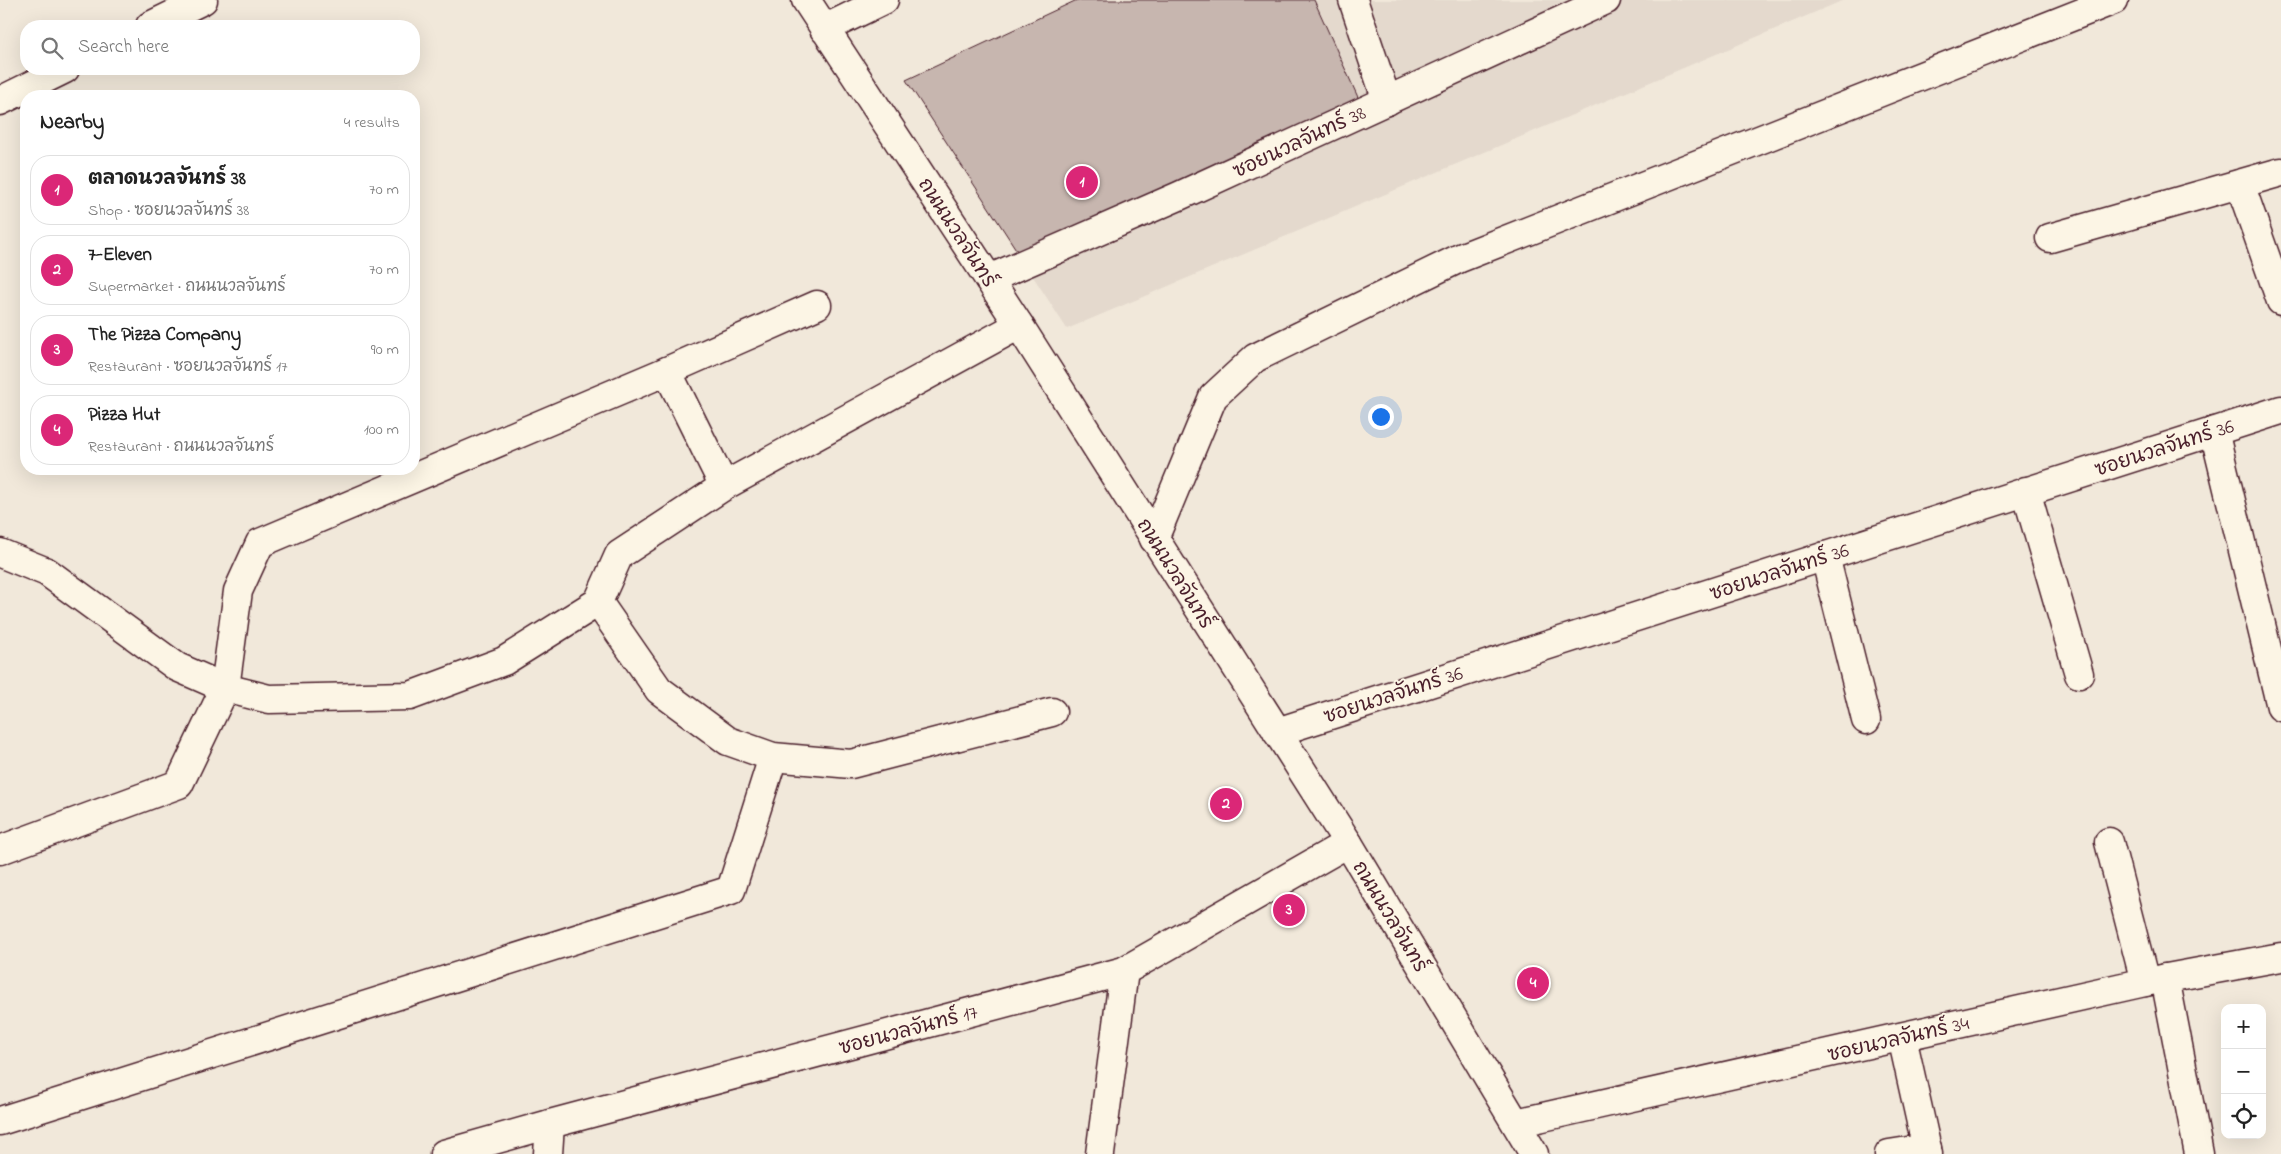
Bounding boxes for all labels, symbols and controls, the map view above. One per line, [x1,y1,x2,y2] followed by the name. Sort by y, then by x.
[20,20,420,75] search box
[38,34,66,62] icon: search
[78,34,169,61] text: Search here
[1228,99,1371,187] street label: ซอยนวลจันทร์ 38
[40,108,104,138] text: Nearby
[344,111,400,135] text: 4 results
[1066,163,1098,201] pin: 1
[88,166,246,193] text: ตลาดนวลจันทร์ 38
[909,172,1004,295] street label: ถนนนวลจันทร์
[54,178,60,202] text: 1
[369,178,399,202] text: 70 m
[88,199,249,223] text: Shop · ซอยนวลจันทร์ 38
[88,242,152,269] text: 7-Eleven
[53,258,61,282] text: 2
[369,258,399,282] text: 70 m
[88,275,286,299] text: Supermarket · ถนนนวลจันทร์
[88,322,241,349] text: The Pizza Company
[54,338,60,362] text: 3
[371,338,399,362] text: 90 m
[88,355,288,379] text: Restaurant · ซอยนวลจันทร์ 17
[88,402,160,429] text: Pizza Hut
[1368,404,1394,430] your location
[2091,412,2238,486] street label: ซอยนวลจันทร์ 36
[54,418,60,442] text: 4
[364,418,399,442] text: 100 m
[88,435,274,459] text: Restaurant · ถนนนวลจันทร์
[1128,513,1221,636] street label: ถนนนวลจันทร์
[1706,536,1853,610] street label: ซอยนวลจันทร์ 36
[1320,659,1467,733] street label: ซอยนวลจันทร์ 36
[1210,785,1242,823] pin: 2
[1344,855,1435,979] street label: ถนนนวลจันทร์
[1273,891,1305,929] pin: 3
[1517,964,1549,1002] pin: 4
[836,998,981,1064] street label: ซอยนวลจันทร์ 17
[2221,1004,2266,1139] map controls
[2221,1004,2266,1049] button: +
[1825,1009,1972,1071] street label: ซอยนวลจันทร์ 34
[2221,1049,2266,1094] button: −
[2221,1094,2266,1139] button: locate

